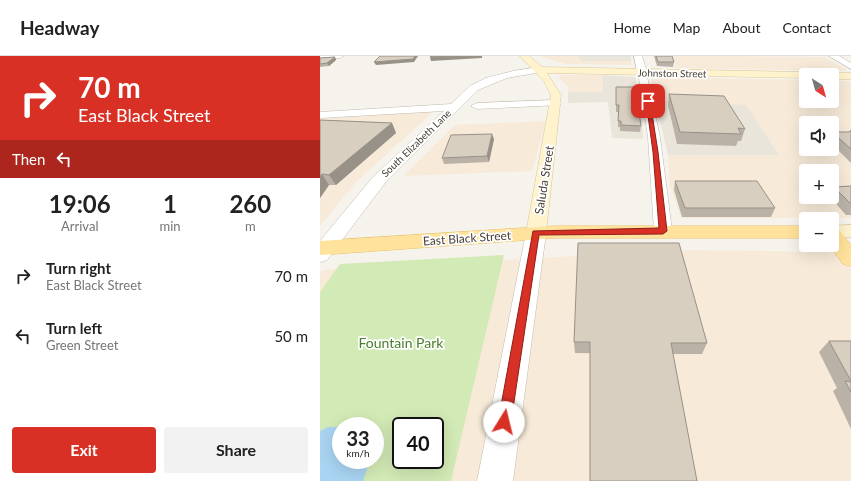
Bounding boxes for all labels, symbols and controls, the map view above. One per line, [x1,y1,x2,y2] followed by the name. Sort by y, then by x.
[20,16,99,39] text: Headway
[613,19,651,36] text: Home
[673,19,700,36] text: Map
[722,19,760,36] text: About
[782,19,831,36] text: Contact
[637,66,707,80] street label: Johnston Street
[799,68,839,108] north arrow
[799,68,839,252] map controls
[78,70,141,104] text: 70 m
[12,72,64,124] icon: right
[631,84,665,118] pin
[637,90,659,112] icon: arrive
[78,104,210,126] text: East Black Street
[379,107,453,179] street label: South Elizabeth Lane
[799,116,839,156] button: sound
[531,144,557,215] street label: Saluda Street
[53,148,75,170] icon: left
[12,150,45,168] text: Then
[799,164,839,204] button: +
[49,189,111,218] text: 19:06
[163,189,177,218] text: 1
[229,189,271,218] text: 260
[799,212,839,252] button: −
[61,218,98,234] text: Arrival
[160,218,181,234] text: min
[245,218,256,234] text: m
[422,227,512,249] street label: East Black Street
[46,259,111,277] text: Turn right
[12,265,34,287] icon: right
[274,267,308,285] text: 70 m
[46,277,142,293] text: East Black Street
[46,319,102,337] text: Turn left
[12,325,34,347] icon: left
[274,327,308,345] text: 50 m
[359,334,444,351] park label: Fountain Park
[46,337,118,353] text: Green Street
[483,401,525,443] position arrow
[392,417,444,469] speed limit sign: 40
[346,426,370,450] text: 33
[12,427,156,473] button: Exit
[164,427,308,473] button: Share
[346,447,370,459] text: km/h

